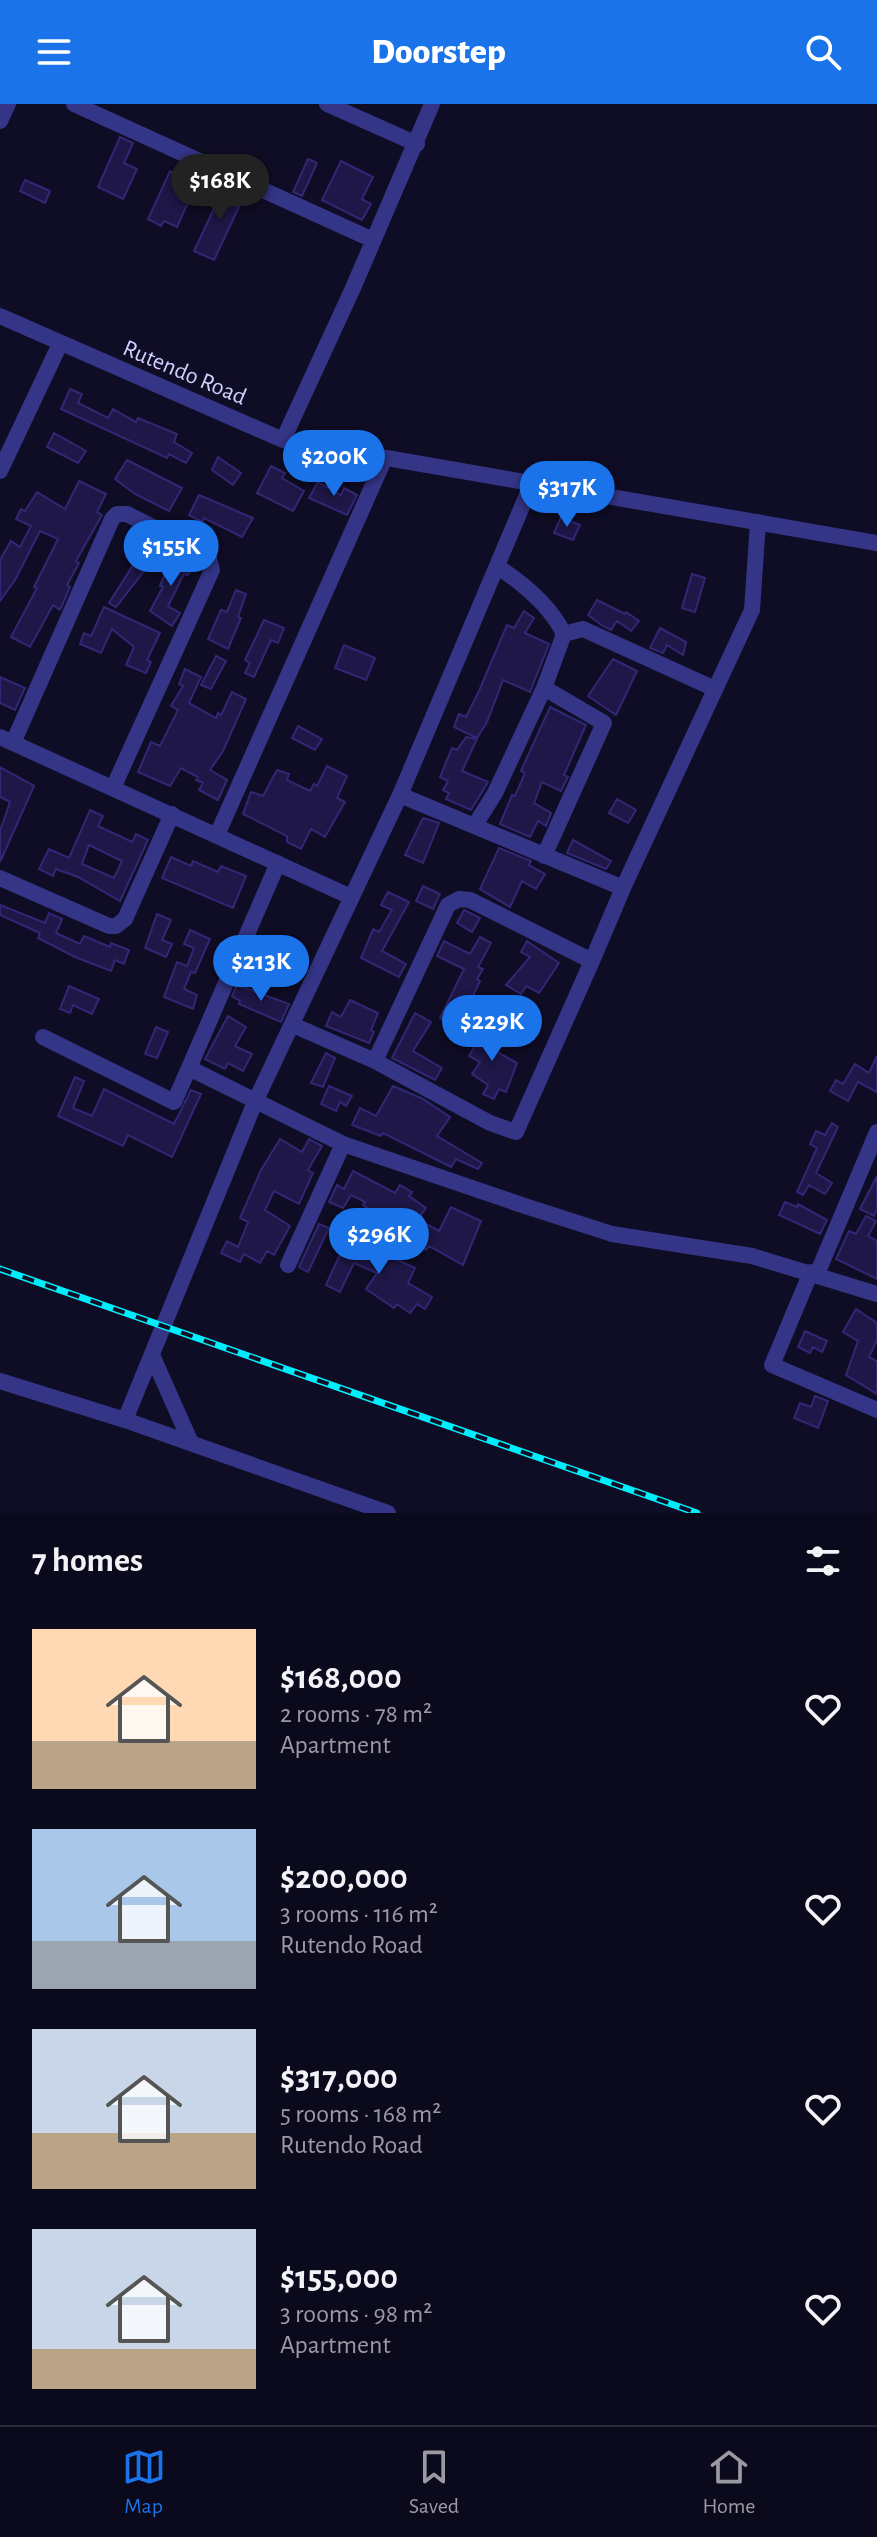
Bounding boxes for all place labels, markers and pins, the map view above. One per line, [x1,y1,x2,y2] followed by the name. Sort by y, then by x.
[164,154,276,222] pin: $168K
[278,430,390,498] pin: $200K
[511,461,623,529] pin: $317K
[115,520,227,588] pin: $155K
[205,935,317,1003] pin: $213K
[436,995,548,1063] pin: $229K
[323,1208,435,1276] pin: $296K

